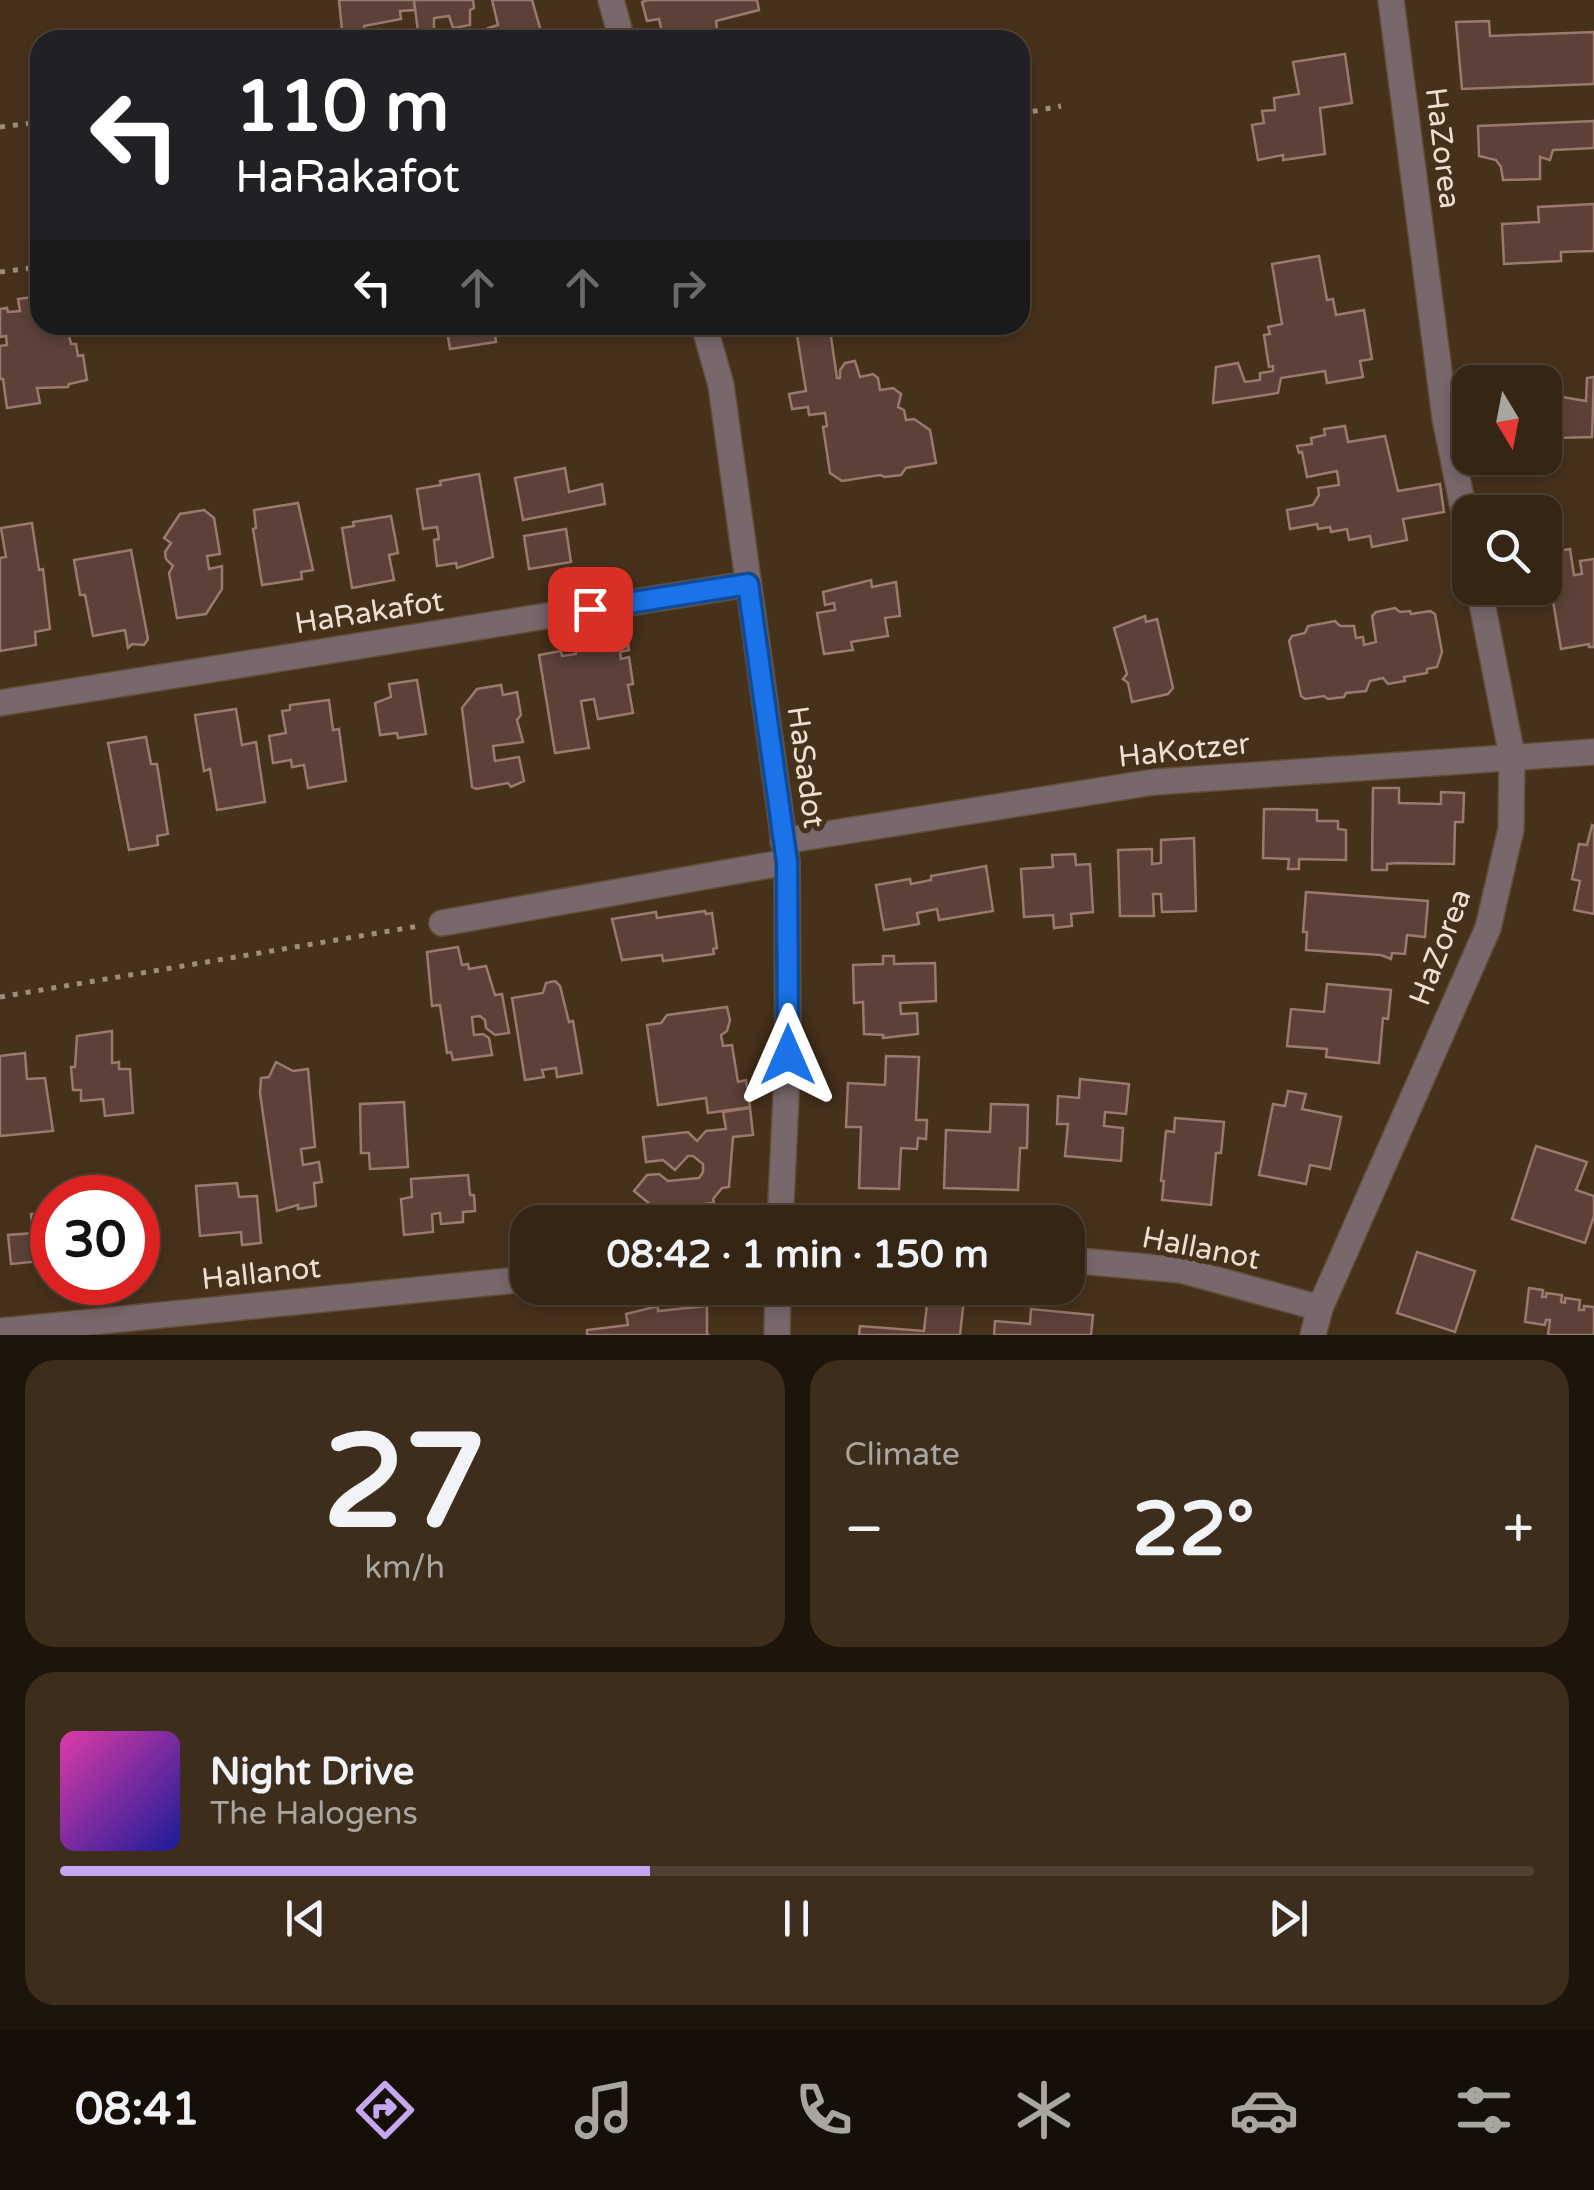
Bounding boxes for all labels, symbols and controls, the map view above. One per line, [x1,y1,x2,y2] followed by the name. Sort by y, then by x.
[235,66,449,150] text: 110 m
[70,70,200,200] icon: left
[1417,85,1468,211] street label: HaZorea
[235,151,460,205] text: HaRakafot
[345,260,400,315] icon: left
[450,260,505,315] icon: ahead
[555,260,610,315] icon: ahead
[660,260,715,315] icon: right
[1452,365,1562,475] north arrow
[1452,365,1562,605] map controls
[1452,495,1562,605] button: search
[548,567,633,652] pin
[292,582,446,642] street label: HaRakafot
[563,582,618,637] icon: arrive
[779,704,832,830] street label: HaSadot
[1116,725,1252,776] street label: HaKotzer
[1401,884,1480,1011] street label: HaZorea
[736,1003,840,1107] position arrow
[30,1175,160,1305] speed limit sign: 30
[1139,1219,1263,1278] street label: HaIlanot
[606,1232,989,1278] text: 08:42 · 1 min · 150 m
[200,1249,322,1298] street label: HaIlanot
[323,1406,486,1562] text: 27
[845,1436,960,1474] text: Climate
[1132,1485,1255,1575] text: 22°
[845,1497,884,1563] text: −
[1503,1497,1534,1563] text: +
[365,1549,445,1587] text: km/h
[210,1749,414,1795] text: Night Drive
[210,1795,418,1833] text: The Halogens
[278,1891,333,1946] icon: previous
[769,1891,824,1946] icon: pause
[1261,1891,1316,1946] icon: next
[350,2075,420,2145] icon: directions
[569,2075,639,2145] icon: music
[789,2075,859,2145] icon: phone
[1009,2075,1079,2145] icon: climate
[1229,2075,1299,2145] icon: car
[1449,2075,1519,2145] icon: filters
[75,2083,200,2137] text: 08:41

